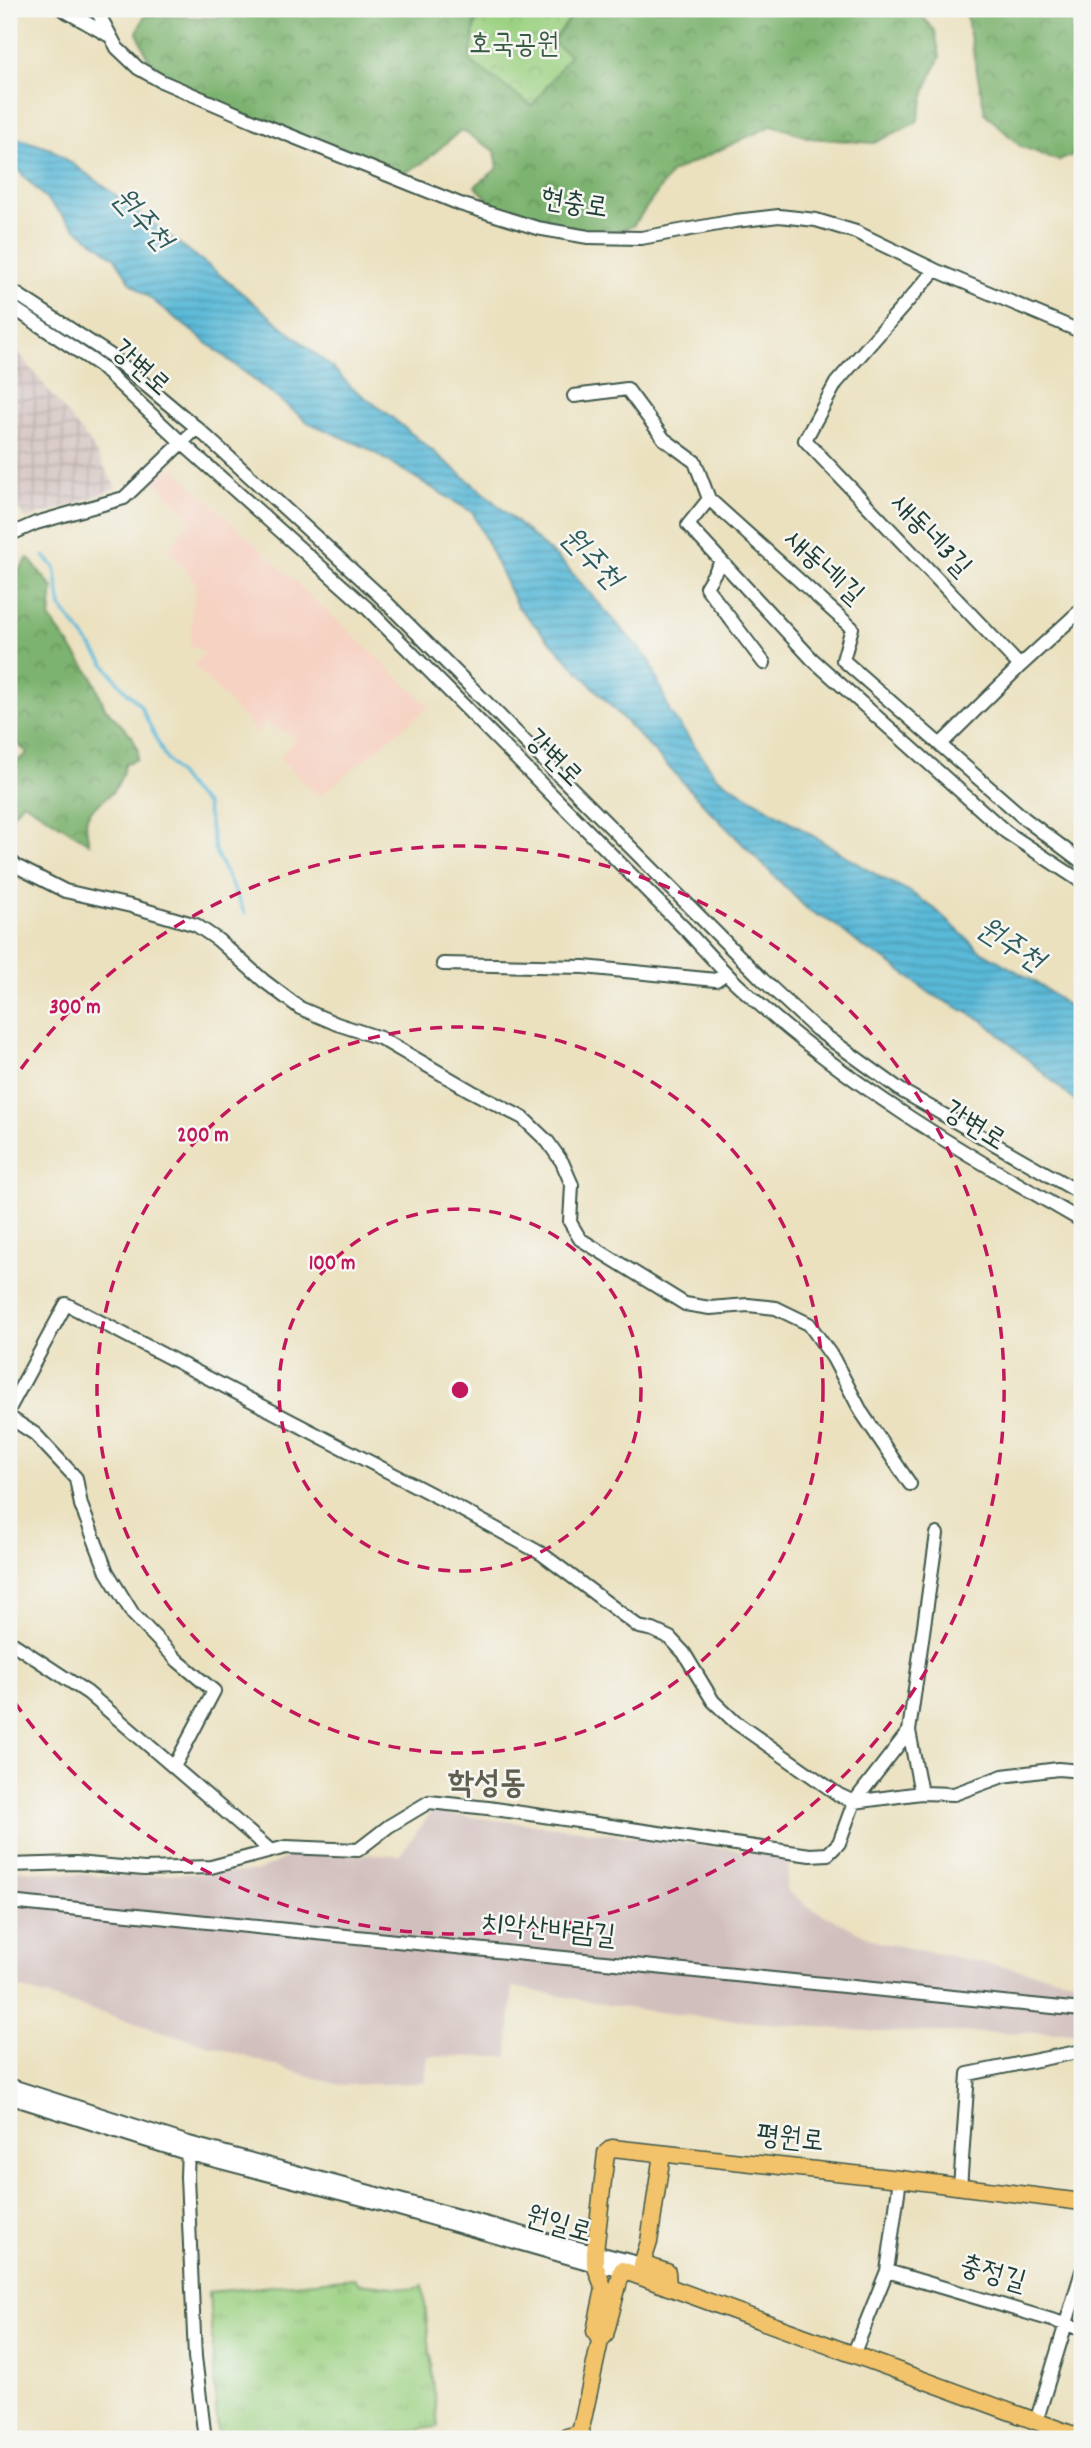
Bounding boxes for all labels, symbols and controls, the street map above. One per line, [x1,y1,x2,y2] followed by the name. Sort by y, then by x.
[469,27,559,67] park label: 호국공원
[100,180,182,264] water label: 원주천
[537,181,611,231] street label: 현충로
[101,333,177,407] street label: 강변로
[879,486,979,588] street label: 새동네3길
[548,519,632,603] water label: 원주천
[773,522,871,616] street label: 새동네1길
[514,722,590,798] street label: 강변로
[967,909,1053,986] water label: 원주천
[49,994,101,1024] text: 300 m
[934,1093,1012,1163] street label: 강변로
[177,1122,229,1152] text: 200 m
[309,1250,355,1280] text: 100 m
[448,1378,472,1402] centre of rings
[447,1763,526,1809] district label: 학성동
[479,1905,617,1959] street label: 치악산바람길
[754,2118,826,2164] street label: 평원로
[520,2198,596,2256] street label: 원일로
[954,2247,1030,2305] street label: 충정길

